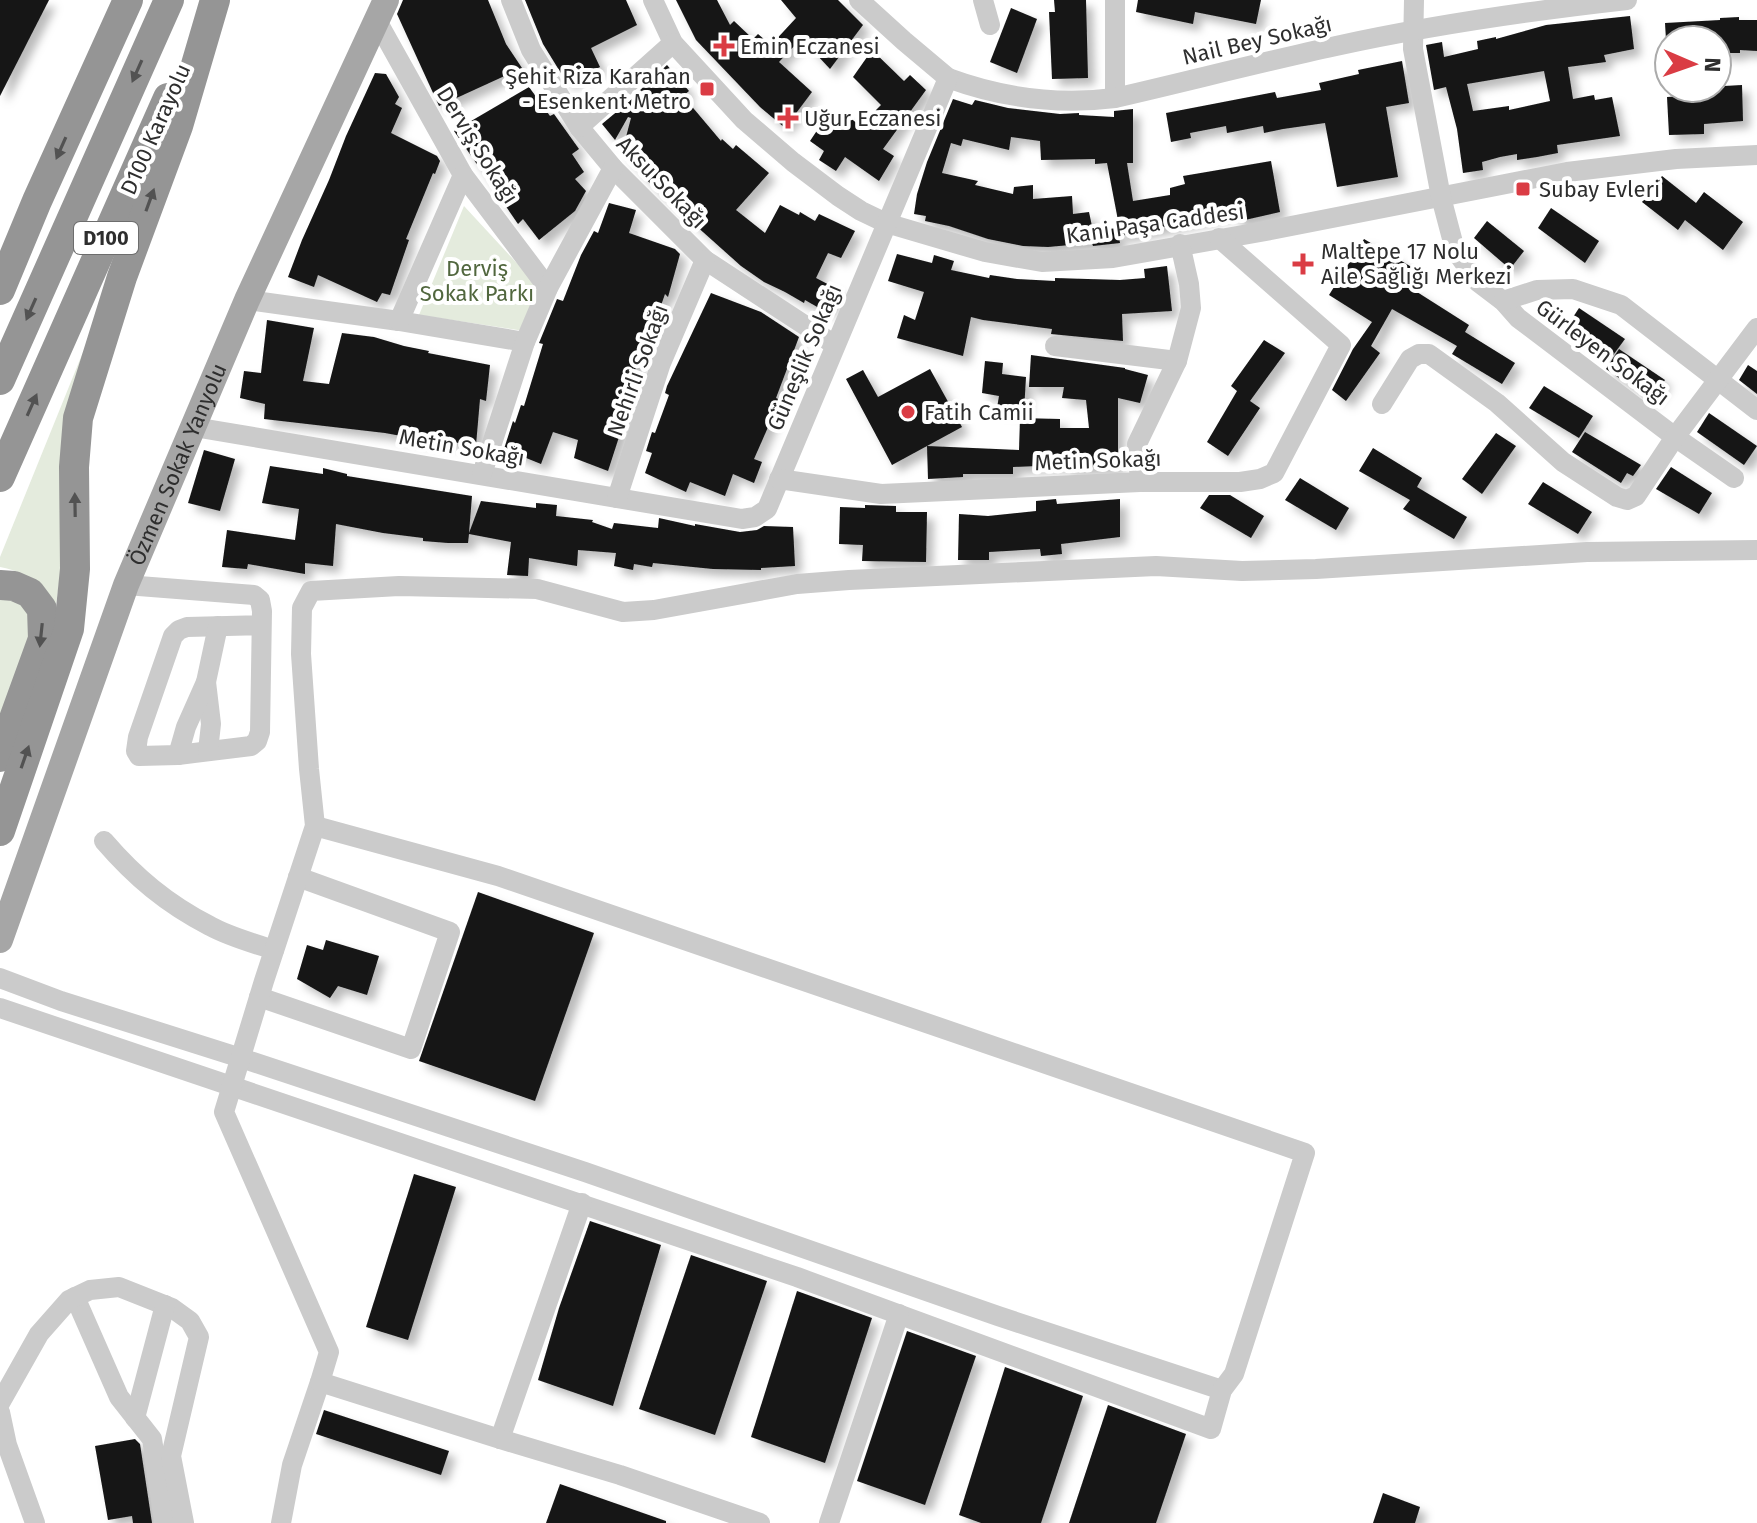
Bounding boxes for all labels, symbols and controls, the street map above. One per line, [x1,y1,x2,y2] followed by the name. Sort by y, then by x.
[1180,10,1334,71] street label: Nail Bey Sokağı
[1653,24,1733,104] north arrow
[740,33,880,60] place label: Emin Eczanesi
[715,37,733,55] marker: Emin Eczanesi
[1699,57,1726,72] text: N
[114,59,196,199] street label: D100 Karayolu
[130,59,144,83] one-way arrow
[505,63,691,115] place label: Şehi̇t Riza Karahan - Esenkent Metro
[698,80,716,98] marker: Şehi̇t Riza Karahan - Esenkent Metro
[431,82,524,209] street label: Derviş Sokağı
[804,105,941,132] place label: Uğur Eczanesi
[779,109,797,127] marker: Uğur Eczanesi
[611,131,712,234] street label: Aksu Sokağı
[55,136,68,159] one-way arrow
[1539,176,1660,203] place label: Subay Evleri
[1514,180,1532,198] marker: Subay Evleri
[144,188,157,212] one-way arrow
[1064,198,1246,249] street label: Kani Paşa Caddesi
[74,222,138,254] road number: D100
[1321,238,1512,290] place label: Maltepe 17 Nolu Aile Sağlığı Merkezi
[1292,253,1314,275] marker: Maltepe 17 Nolu Aile Sağlığı Merkezi
[420,255,534,307] park label: Derviş Sokak Parkı
[761,280,848,435] street label: Güneşlik Sokağı
[1531,293,1675,411] street label: Gürleyen Sokağı
[25,297,38,321] one-way arrow
[601,301,674,440] street label: Nehirli Sokağı
[123,359,233,570] street label: Özmen Sokak Yanyolu
[25,394,39,417] one-way arrow
[924,399,1034,426] place label: Fatih Camii
[899,403,917,421] marker: Fatih Camii
[397,423,527,472] street label: Metin Sokağı
[1034,445,1162,476] street label: Metin Sokağı
[69,492,82,517] one-way arrow
[34,623,47,648] one-way arrow
[20,745,32,769] one-way arrow

